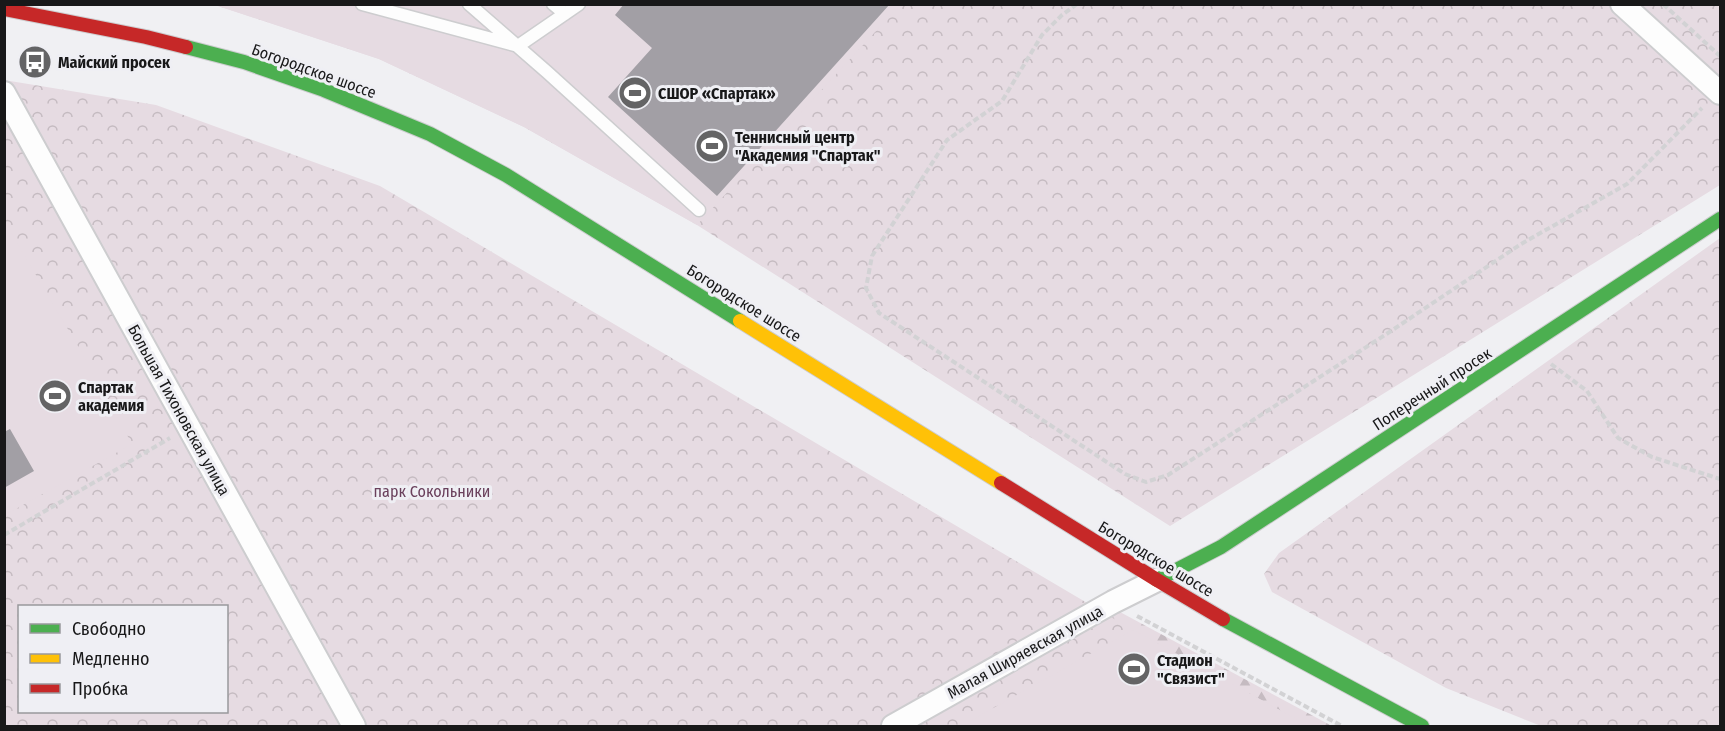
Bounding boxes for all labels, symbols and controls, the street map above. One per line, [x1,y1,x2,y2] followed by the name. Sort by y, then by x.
[249,40,379,102] street label: Богородское шоссе
[17,44,53,80] bus stop icon: Майский просек
[58,53,171,72] place label: Майский просек
[617,75,653,111] sports icon: СШОР «Спартак»
[658,84,776,103] place label: СШОР «Спартак»
[694,128,730,164] sports icon: Теннисный центр "Академия "Спартак"
[735,128,881,165] place label: Теннисный центр "Академия "Спартак"
[683,260,805,346] street label: Богородское шоссе
[124,321,234,499] street label: Большая Тихоновская улица
[1369,343,1495,434] street label: Поперечный просек
[37,378,73,414] sports icon: Спартак академия
[78,378,144,415] place label: Спартак академия
[374,482,490,501] park label: парк Сокольники
[1095,517,1217,601] street label: Богородское шоссе
[944,601,1106,703] street label: Малая Ширяевская улица
[18,605,228,713] legend
[72,618,146,640] text: Свободно
[72,648,150,670] text: Медленно
[1116,651,1152,687] sports icon: Стадион "Связист"
[1157,651,1225,688] place label: Стадион "Связист"
[72,678,128,700] text: Пробка

